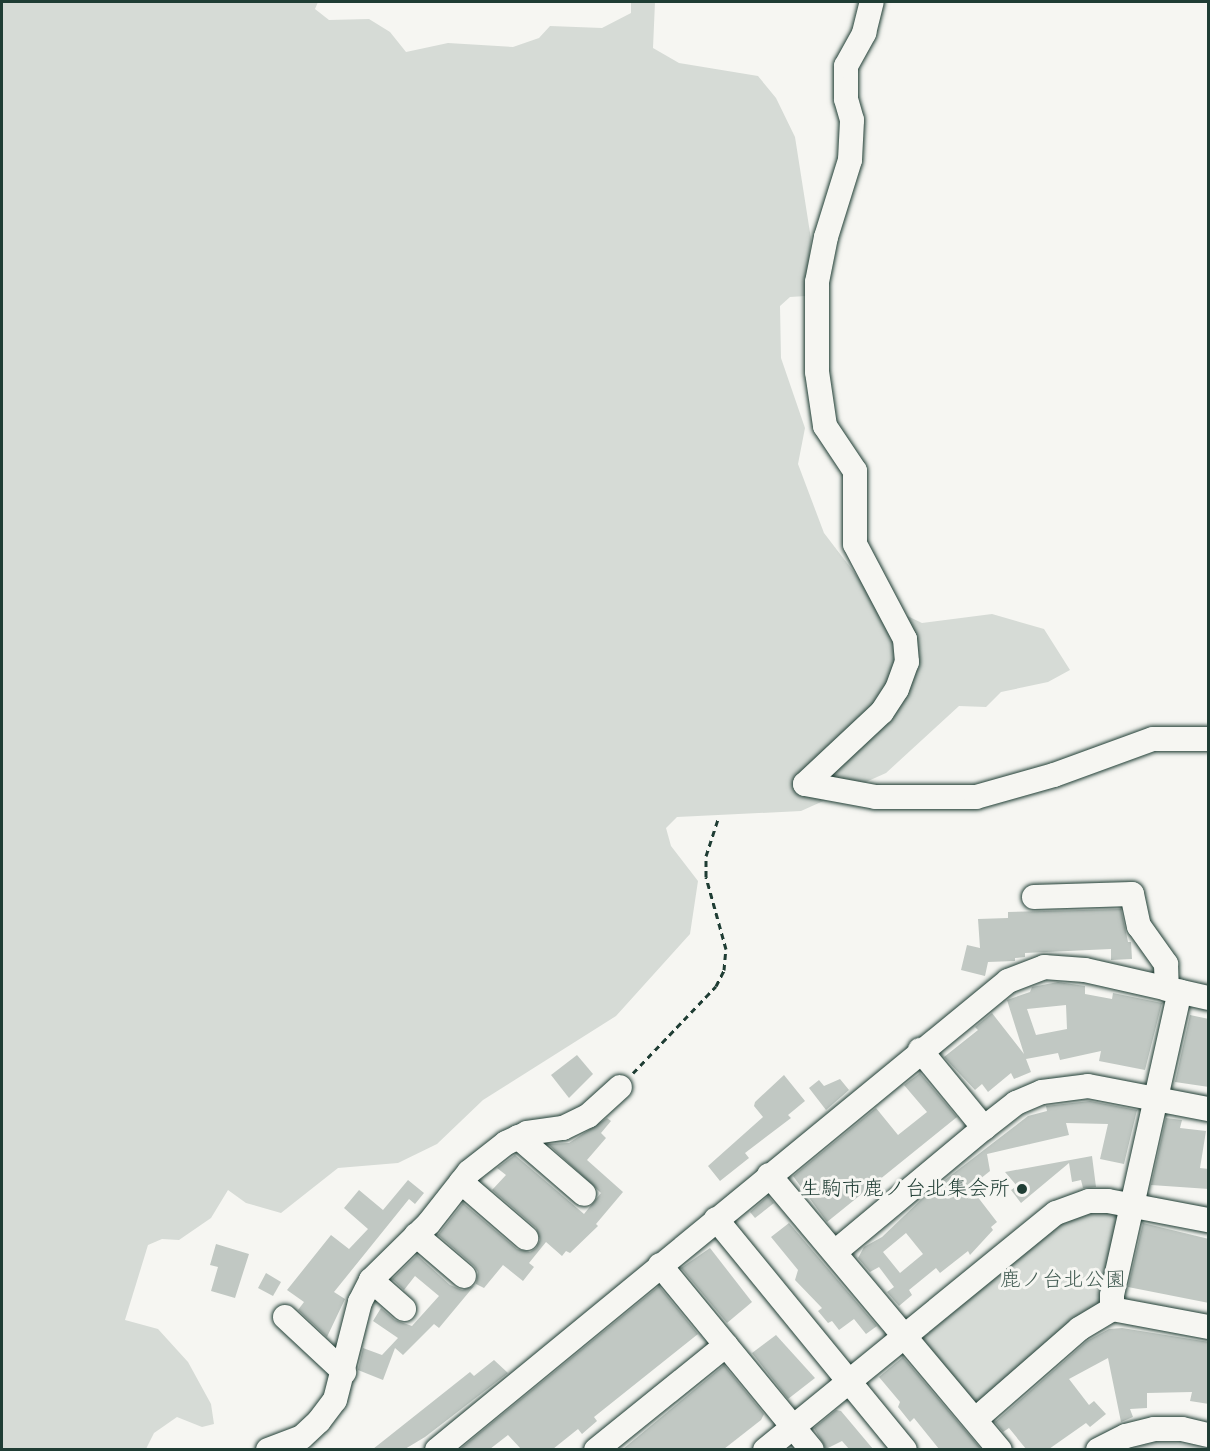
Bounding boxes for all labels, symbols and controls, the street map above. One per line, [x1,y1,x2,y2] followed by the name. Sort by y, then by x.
[800,1176,1010,1202] place label: 生駒市鹿ノ台北集会所
[1015,1182,1029,1196] marker: 生駒市鹿ノ台北集会所
[1000,1267,1126,1293] park label: 鹿ノ台北公園

